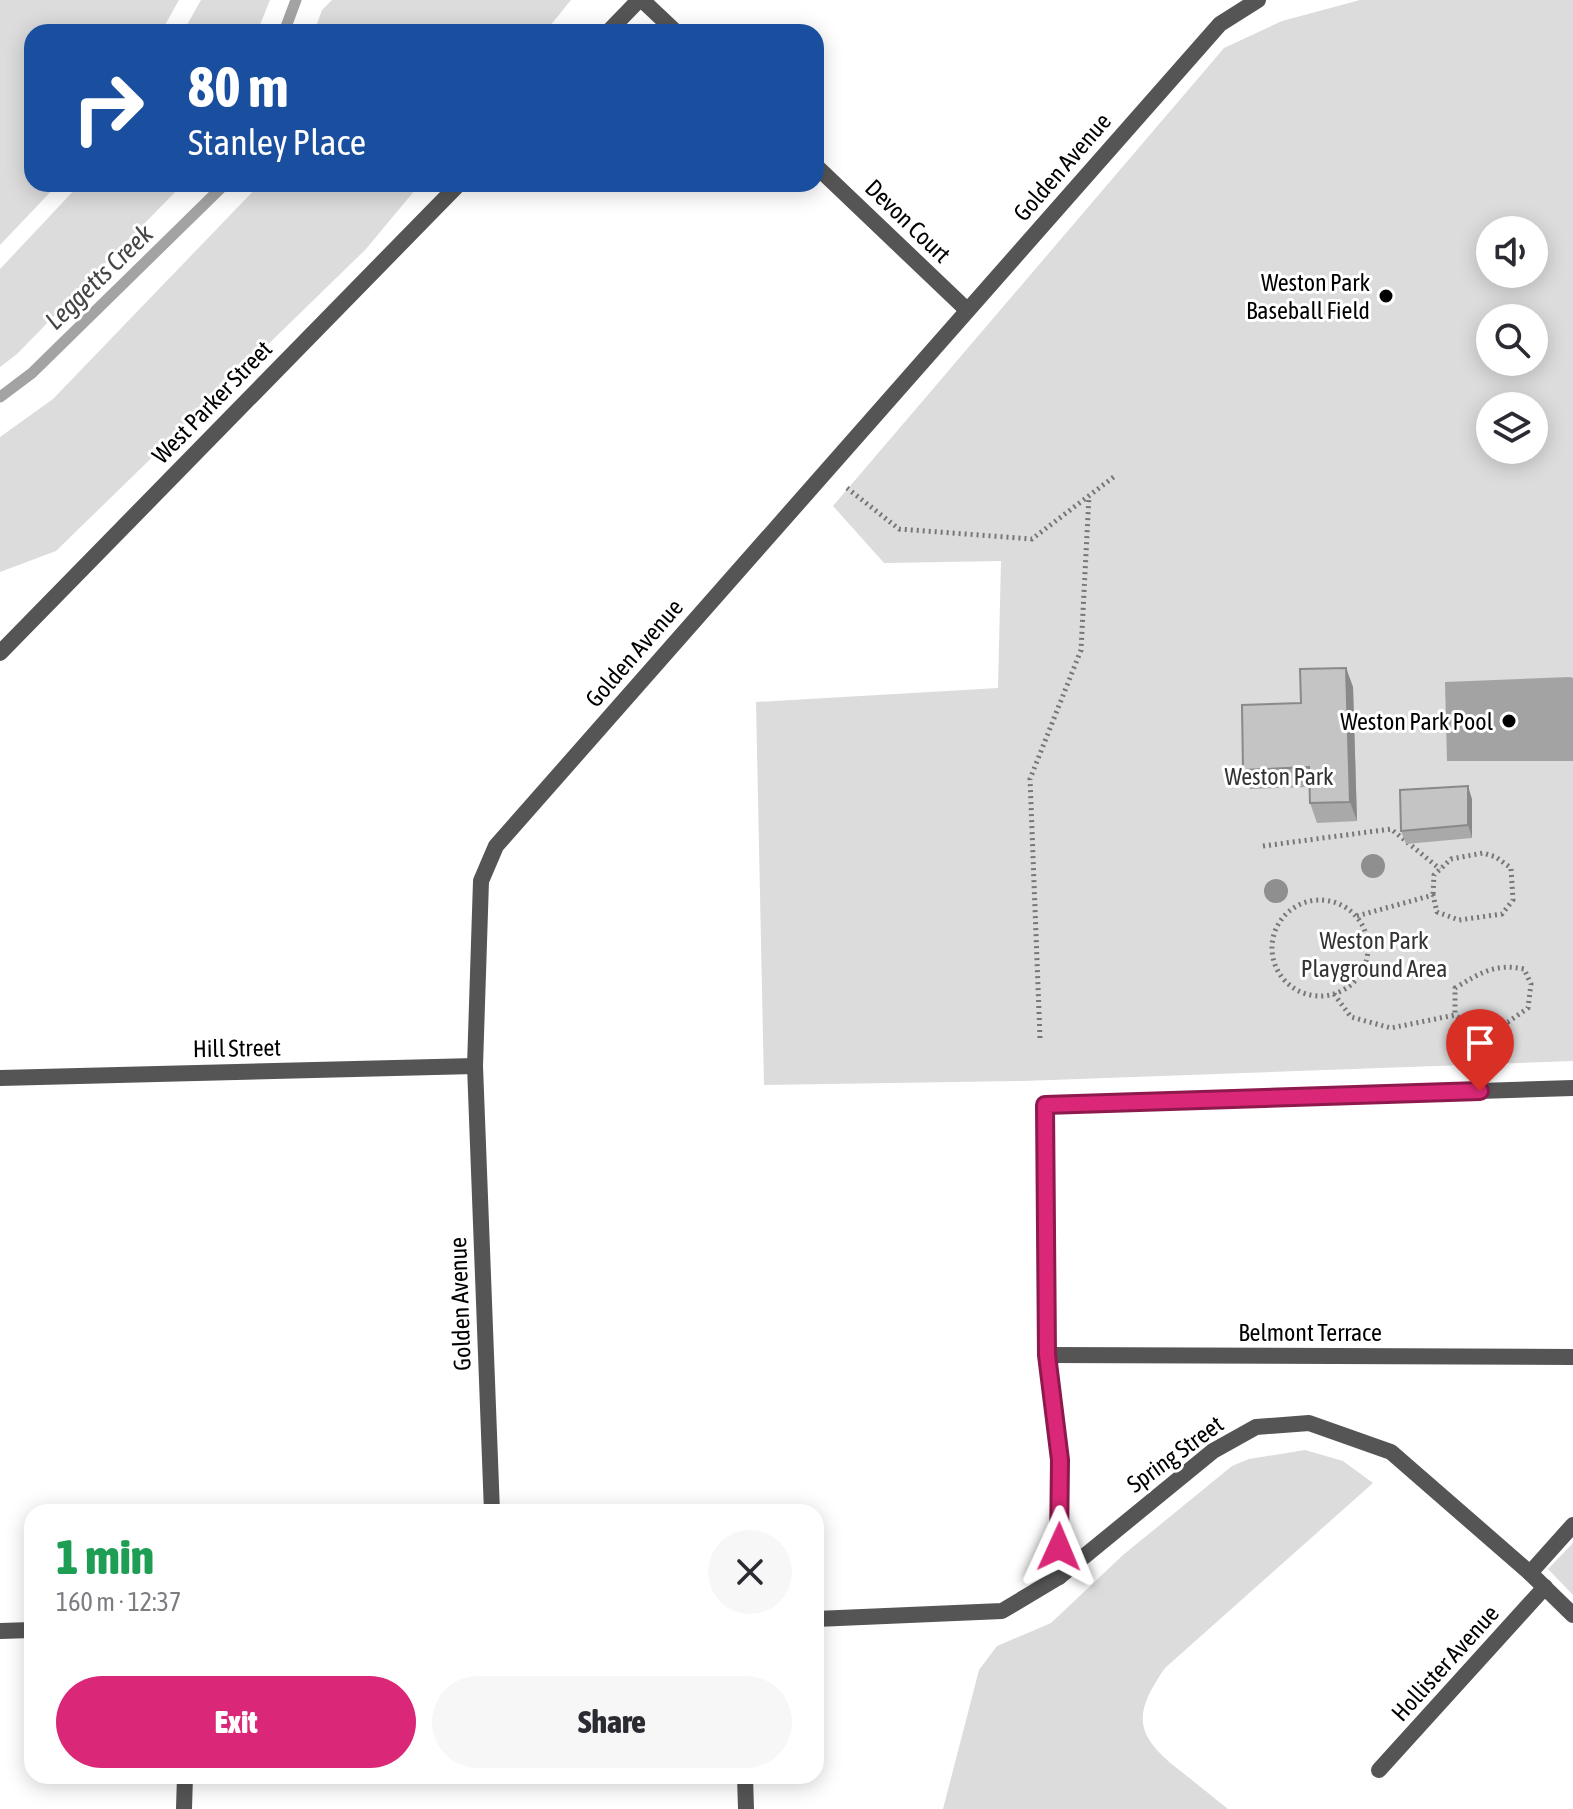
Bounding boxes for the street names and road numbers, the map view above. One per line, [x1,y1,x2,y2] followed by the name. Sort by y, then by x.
[1008,108,1116,226] street label: Golden Avenue
[860,174,956,268] street label: Devon Court
[147,335,277,469] street label: West Parker Street
[580,594,688,712] street label: Golden Avenue
[193,1034,281,1062] street label: Hill Street
[444,1237,476,1371] street label: Golden Avenue
[1238,1319,1382,1346] street label: Belmont Terrace
[1122,1410,1228,1498] street label: Spring Street
[1386,1600,1504,1726] street label: Hollister Avenue

